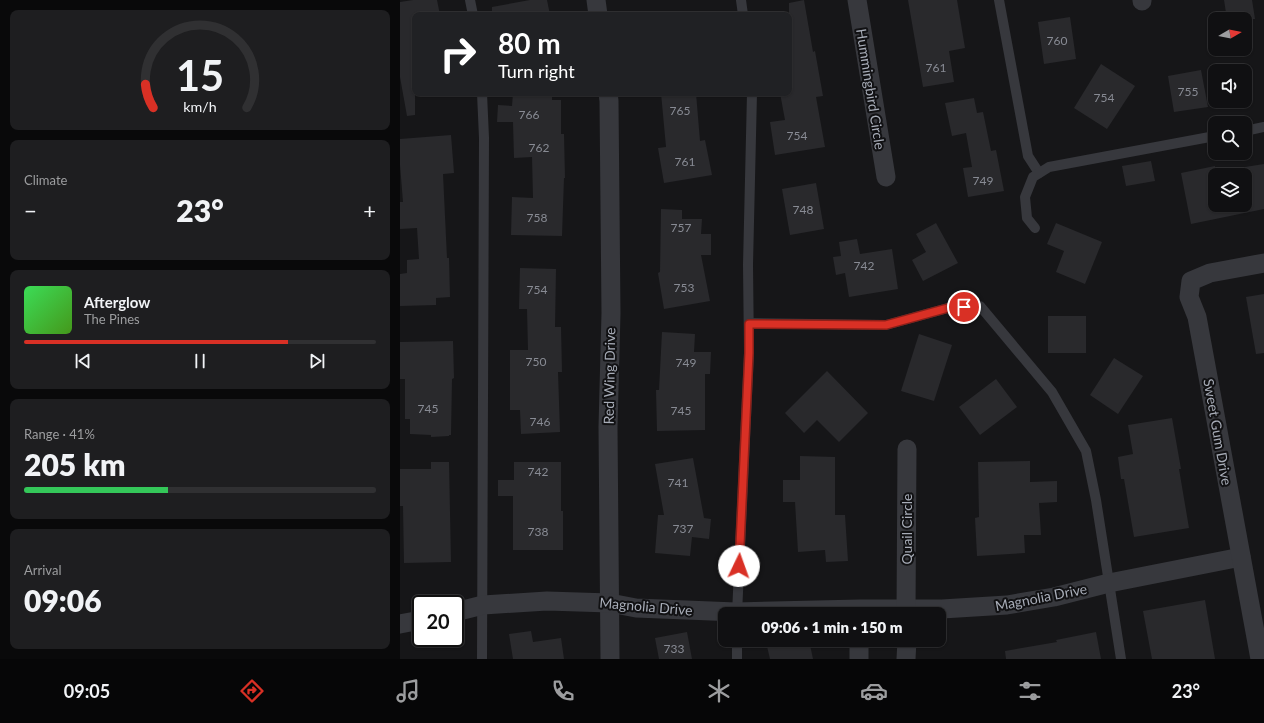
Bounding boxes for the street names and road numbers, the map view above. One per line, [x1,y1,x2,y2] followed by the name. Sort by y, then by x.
[853,27,889,151] street label: Hummingbird Circle
[600,327,618,425] street label: Red Wing Drive
[1200,377,1236,487] street label: Sweet Gum Drive
[898,493,915,565] street label: Quail Circle
[994,580,1088,614] street label: Magnolia Drive
[599,593,693,619] street label: Magnolia Drive

